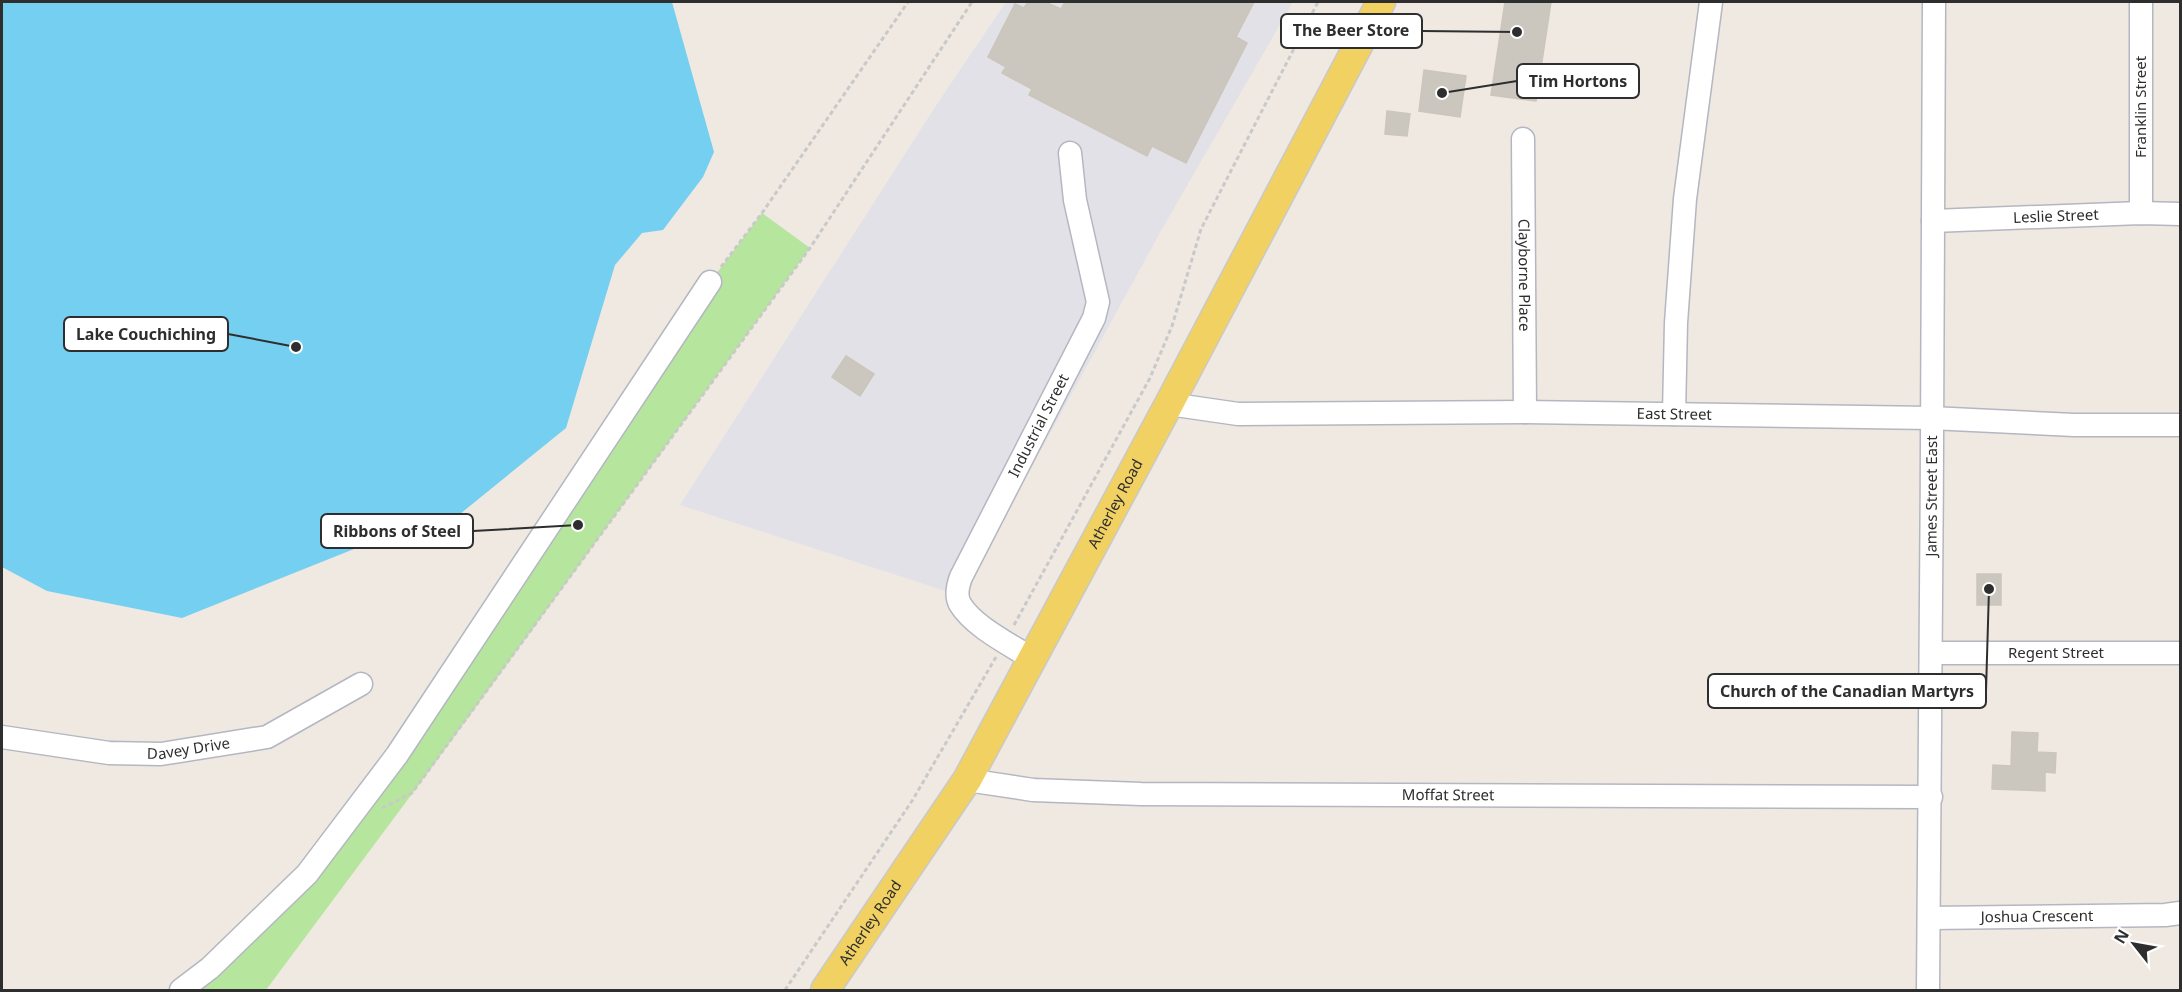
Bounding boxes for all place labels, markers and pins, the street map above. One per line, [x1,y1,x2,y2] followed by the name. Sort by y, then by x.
[1281,14,1422,48] callout: The Beer Store
[1517,64,1639,98] callout: Tim Hortons
[64,317,228,351] callout: Lake Couchiching
[321,514,473,548] callout: Ribbons of Steel
[1708,674,1986,708] callout: Church of the Canadian Martyrs

